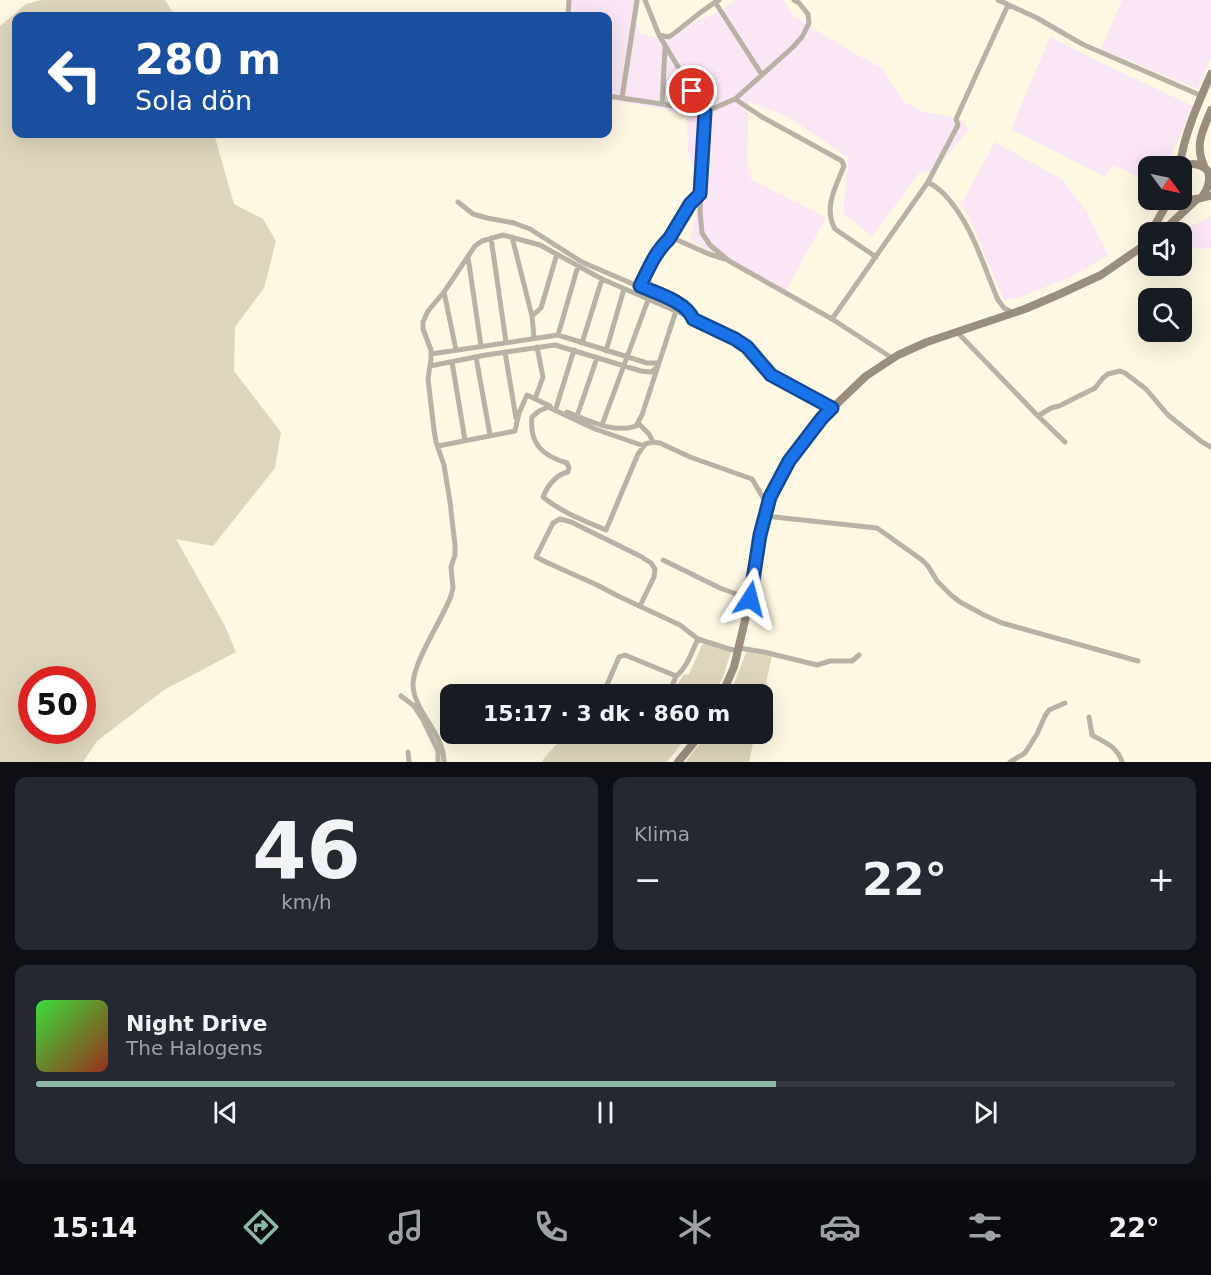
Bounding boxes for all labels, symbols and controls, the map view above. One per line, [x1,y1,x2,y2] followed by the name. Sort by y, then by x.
[135,35,281,84] text: 280 m
[36,36,114,114] icon: left
[666,65,717,116] pin
[675,74,708,107] icon: arrive
[135,85,252,116] text: Sola dön
[1138,156,1192,210] north arrow
[1138,156,1192,342] map controls
[1138,222,1192,276] button: sound
[1138,288,1192,342] button: search
[718,567,782,631] position arrow
[18,666,96,744] speed limit sign: 50
[483,701,730,726] text: 15:17 · 3 dk · 860 m
[252,806,361,896] text: 46
[634,822,690,846] text: Klima
[862,853,947,906] text: 22°
[634,860,662,899] text: −
[1147,860,1175,899] text: +
[281,890,332,914] text: km/h
[126,1011,267,1036] text: Night Drive
[126,1036,263,1060] text: The Halogens
[209,1096,242,1129] icon: previous
[589,1096,622,1129] icon: pause
[969,1096,1002,1129] icon: next
[240,1206,282,1248] icon: directions
[385,1206,427,1248] icon: music
[530,1206,572,1248] icon: phone
[674,1206,716,1248] icon: climate
[819,1206,861,1248] icon: car
[964,1206,1006,1248] icon: filters
[51,1212,137,1243] text: 15:14
[1108,1212,1160,1243] text: 22°

